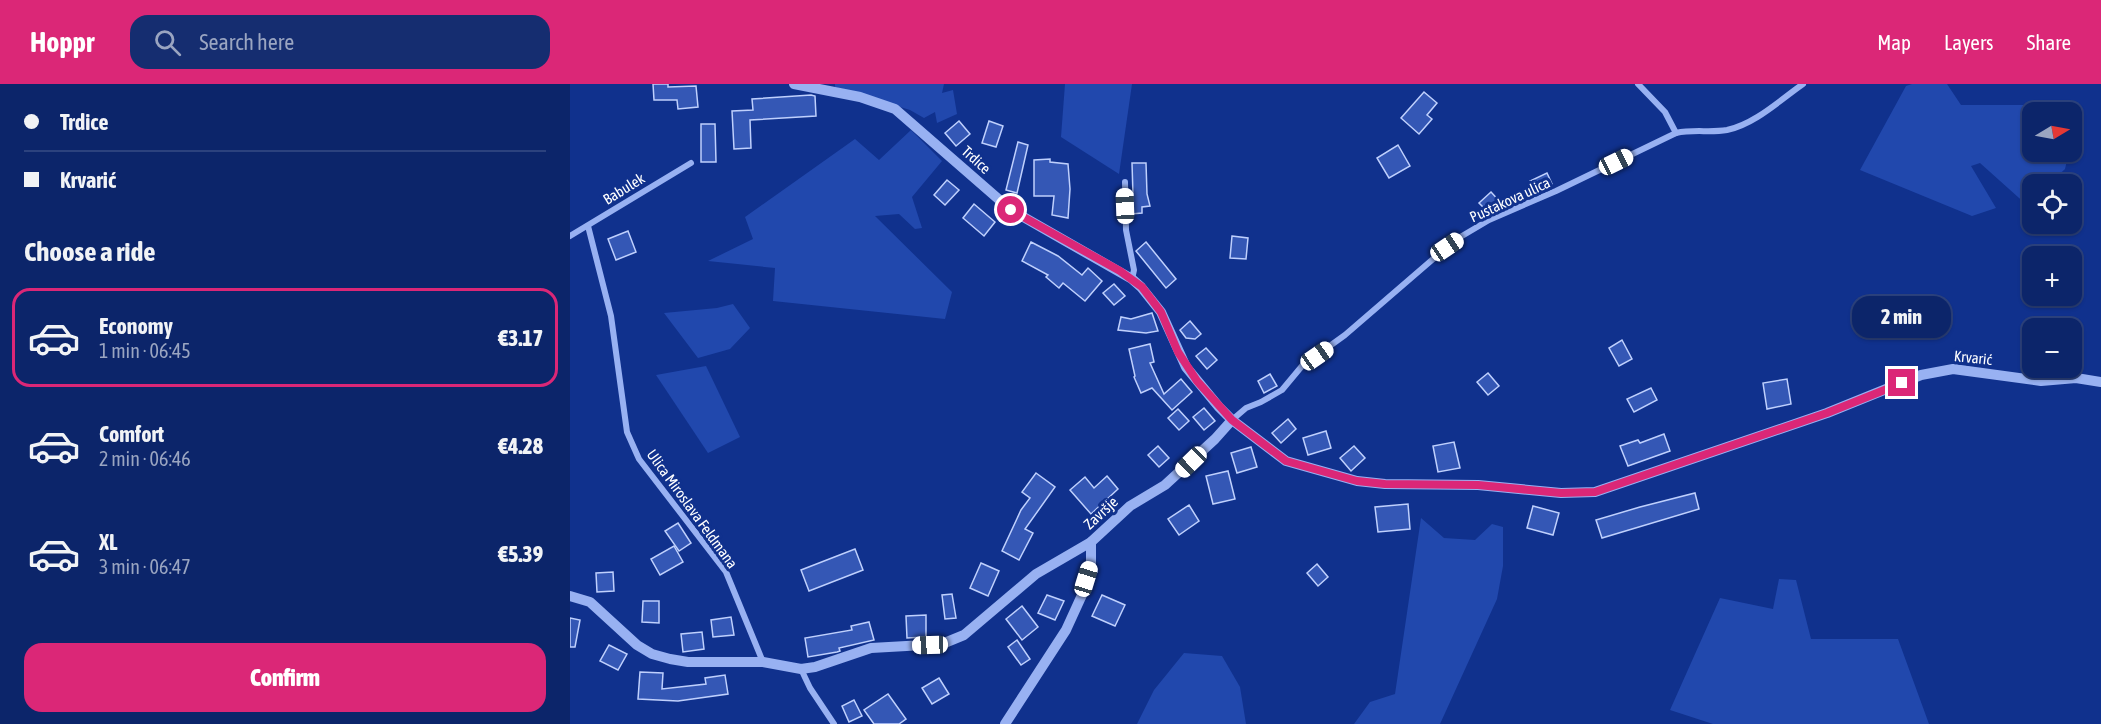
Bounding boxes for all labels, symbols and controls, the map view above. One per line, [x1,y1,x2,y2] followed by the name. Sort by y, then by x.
[130,15,550,69] search box
[30,26,94,58] text: Hoppr
[151,26,184,59] icon: search
[199,29,294,55] text: Search here
[1877,30,1911,54] text: Map
[1944,30,1994,54] text: Layers
[2027,30,2071,54] text: Share
[2022,102,2082,162] north arrow
[2022,102,2082,378] map controls
[60,109,108,135] text: Trdice
[958,142,994,177] street label: Trdice
[1596,146,1636,178] car
[60,167,116,193] text: Krvarić
[600,169,648,208] street label: Babulek
[1467,174,1553,226] street label: Pustakova ulica
[2022,174,2082,234] button: locate
[1115,188,1135,224] car
[997,196,1024,223] route start
[1427,229,1467,265] car
[24,236,156,267] text: Choose a ride
[2022,246,2082,306] button: +
[1852,296,1952,338] callout: 2 min
[1881,305,1922,328] text: 2 min
[27,311,81,365] icon: car
[99,313,173,339] text: Economy
[2022,318,2082,378] button: −
[498,325,543,351] text: €3.17
[1297,338,1337,374] car
[99,339,191,362] text: 1 min · 06:45
[1953,347,1993,368] street label: Krvarić
[1888,369,1915,396] route end
[27,419,81,473] icon: car
[99,421,164,447] text: Comfort
[498,433,543,459] text: €4.28
[1172,443,1210,481] car
[644,446,741,571] street label: Ulica Miroslava Feldmana
[99,447,191,470] text: 2 min · 06:46
[1080,493,1121,532] street label: Završje
[27,527,81,581] icon: car
[99,529,117,555] text: XL
[498,541,543,567] text: €5.39
[99,555,191,578] text: 3 min · 06:47
[1072,559,1100,599] car
[912,635,948,655] car
[24,643,546,712] button: Confirm

